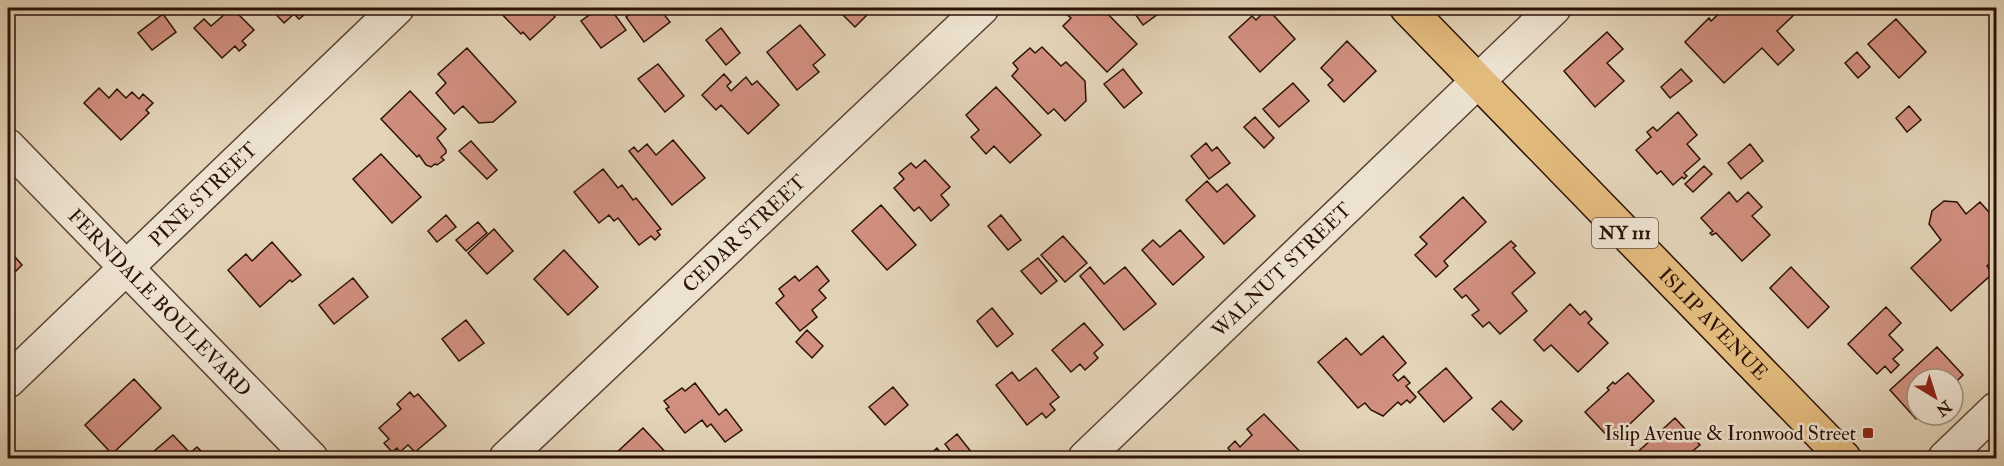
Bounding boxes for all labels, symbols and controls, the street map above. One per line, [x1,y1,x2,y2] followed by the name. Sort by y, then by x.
[144,137,263,252] street label: PINE STREET
[677,169,811,298] street label: CEDAR STREET
[1206,197,1357,344] street label: WALNUT STREET
[63,204,256,402] street label: FERNDALE BOULEVARD
[1592,218,1658,248] road number: NY 111
[1653,263,1773,385] street label: ISLIP AVENUE
[1905,367,1965,427] north arrow
[1931,395,1956,421] text: N
[1604,421,1857,447] place label: Islip Avenue & Ironwood Street
[1861,426,1875,440] marker: Islip Avenue & Ironwood Street

